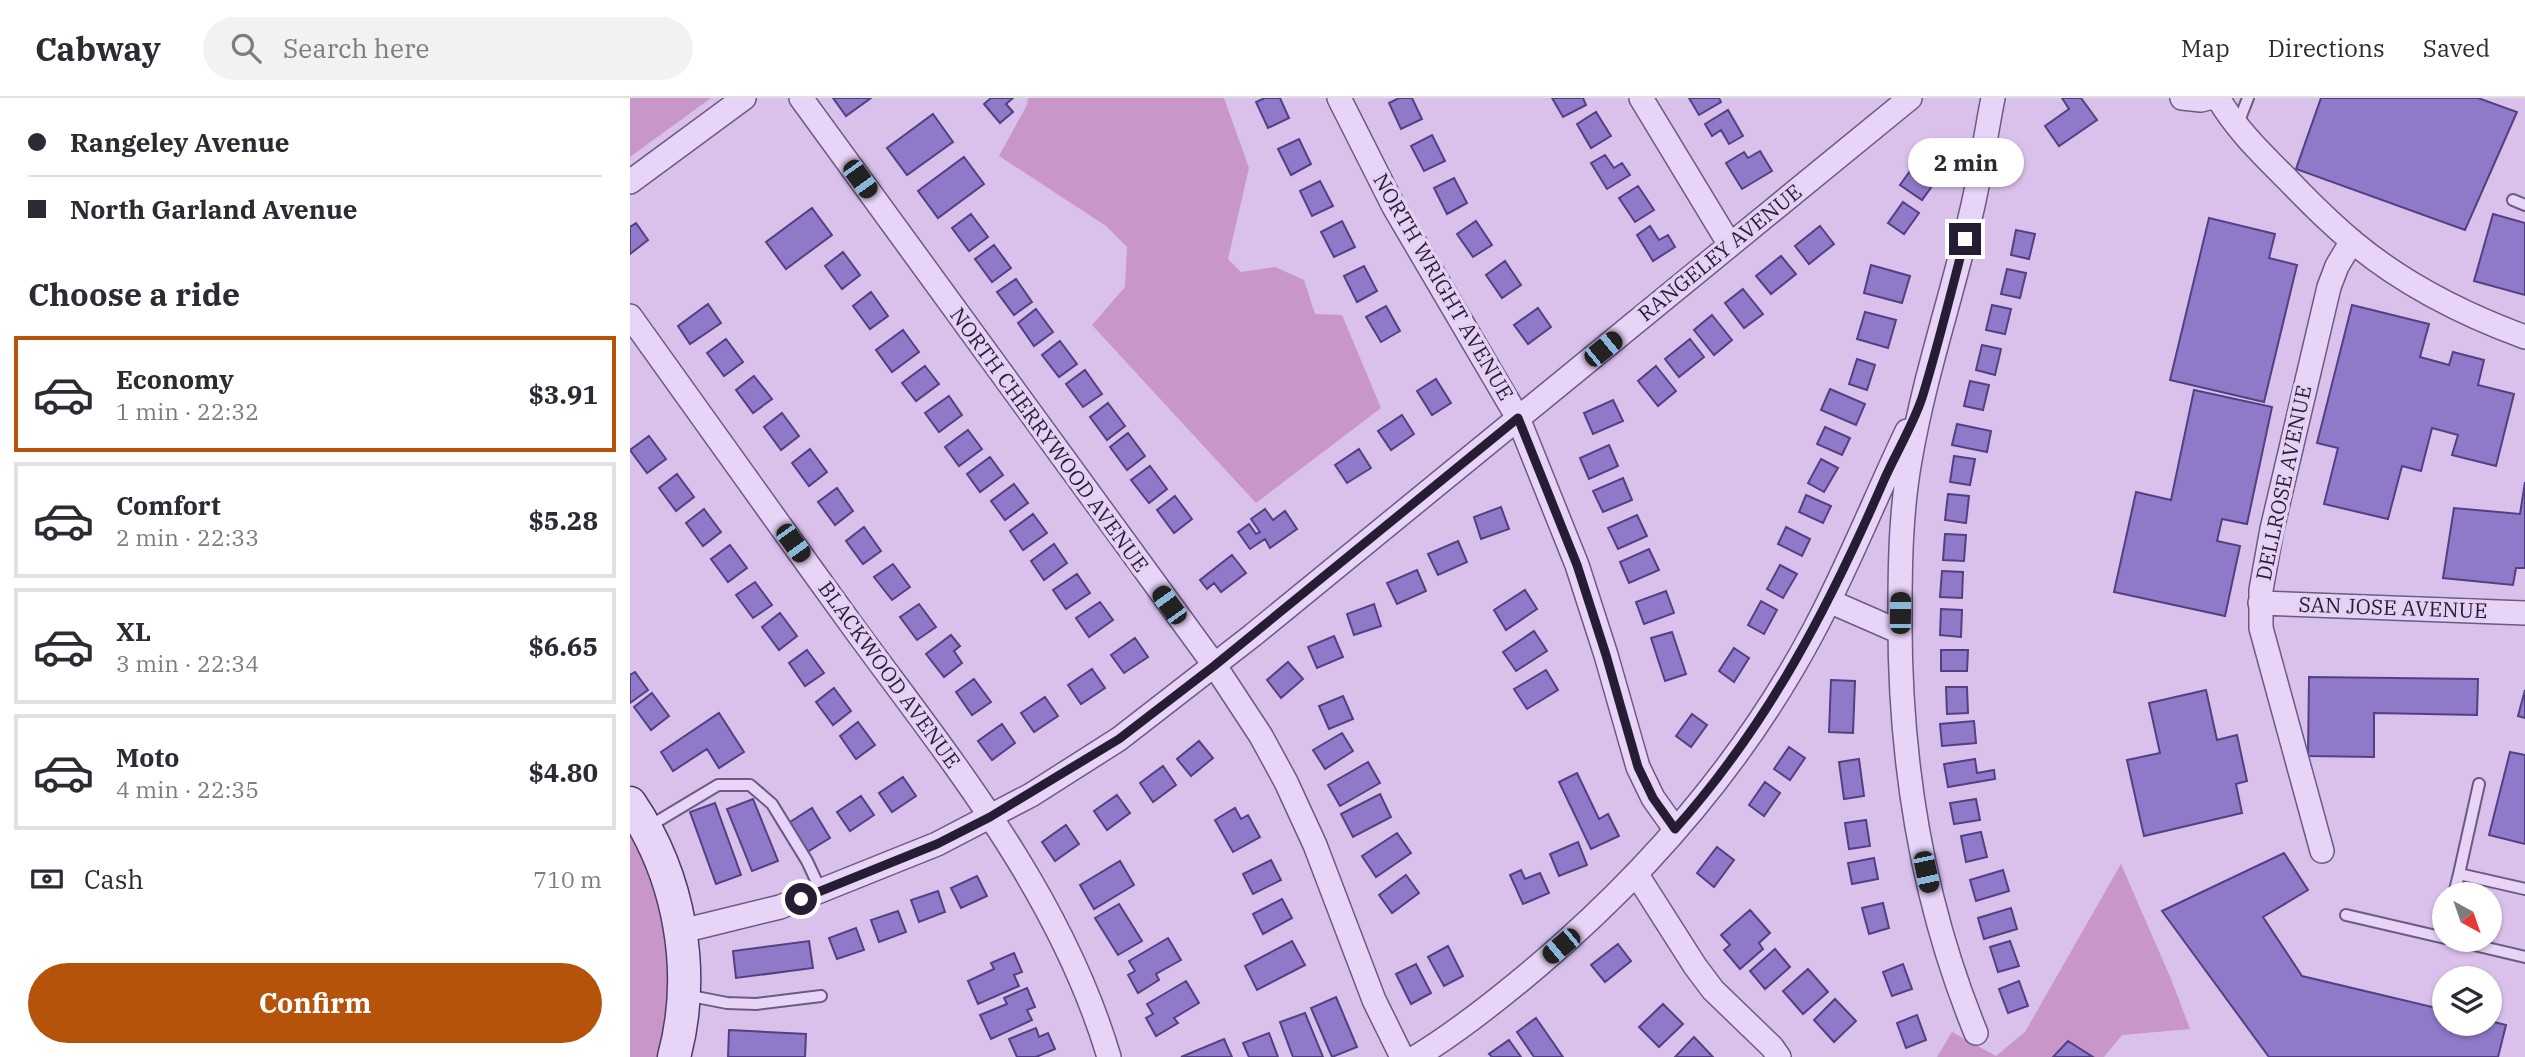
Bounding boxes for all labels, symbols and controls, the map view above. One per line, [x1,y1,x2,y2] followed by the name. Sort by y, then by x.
[203,17,693,80] search box
[35,27,161,70] text: Cabway
[227,29,265,67] icon: search
[283,31,429,65] text: Search here
[2181,32,2230,64] text: Map
[2268,32,2385,64] text: Directions
[2423,32,2490,64] text: Saved
[70,125,289,159] text: Rangeley Avenue
[1907,138,2023,186] callout: 2 min
[1934,147,1998,177] text: 2 min
[840,156,881,202] car
[1367,168,1520,405] street label: NORTH WRIGHT AVENUE
[1632,177,1807,327] street label: RANGELEY AVENUE
[70,192,357,226] text: North Garland Avenue
[1949,223,1981,255] route end
[28,273,240,315] text: Choose a ride
[944,301,1155,577] street label: NORTH CHERRYWOOD AVENUE
[1581,328,1626,370] car
[116,362,234,396] text: Economy
[32,363,95,426] icon: car
[528,377,598,411] text: $3.91
[2249,383,2317,583] street label: DELLROSE AVENUE
[116,396,259,426] text: 1 min · 22:32
[116,488,221,522] text: Comfort
[32,489,95,552] icon: car
[528,503,598,537] text: $5.28
[773,520,814,566] car
[116,522,259,552] text: 2 min · 22:33
[812,575,967,774] street label: BLACKWOOD AVENUE
[1149,582,1190,628] car
[2298,590,2488,624] street label: SAN JOSE AVENUE
[1890,592,1911,634] car
[116,614,151,648] text: XL
[32,615,95,678] icon: car
[528,629,598,663] text: $6.65
[116,648,259,678] text: 3 min · 22:34
[116,740,179,774] text: Moto
[32,741,95,804] icon: car
[528,755,598,789] text: $4.80
[116,774,259,804] text: 4 min · 22:35
[1912,849,1941,895] car
[28,860,66,898] icon: cash
[84,862,144,896] text: Cash
[533,864,602,894] text: 710 m
[2432,882,2502,952] north arrow
[2432,882,2502,1036] map controls
[785,883,817,915] route start
[1539,924,1584,968] car
[28,963,602,1043] button: Confirm
[2432,966,2502,1036] button: layers

